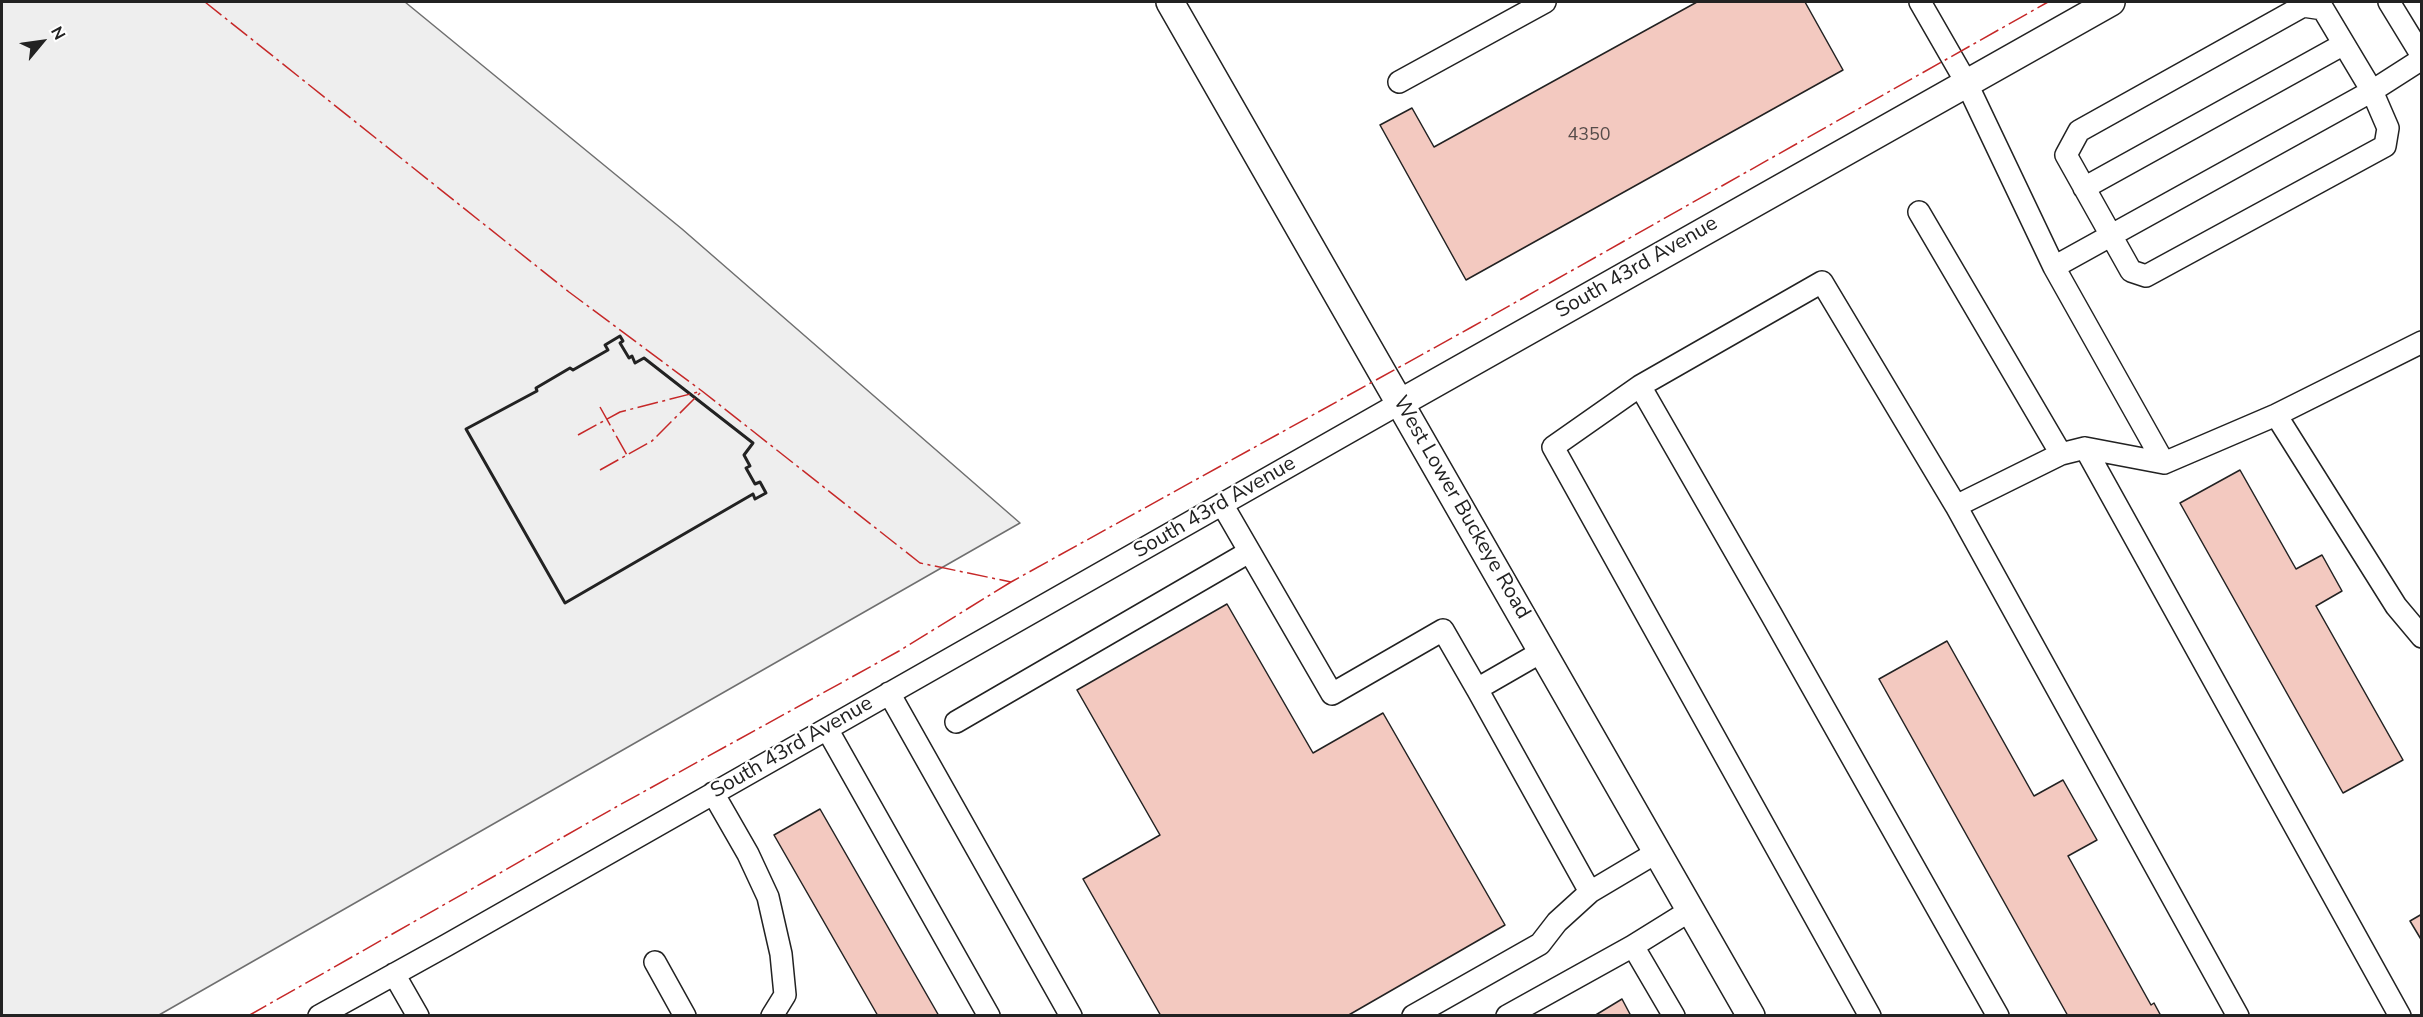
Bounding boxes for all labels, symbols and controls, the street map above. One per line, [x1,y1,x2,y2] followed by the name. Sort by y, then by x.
[12,12,72,72] north arrow
[45,23,70,44] text: N
[1567,125,1611,147] house number: 4350
[1552,211,1722,325] street label: South 43rd Avenue
[1387,392,1535,624] street label: West Lower Buckeye Road
[1130,451,1300,565] street label: South 43rd Avenue
[707,691,877,805] street label: South 43rd Avenue

